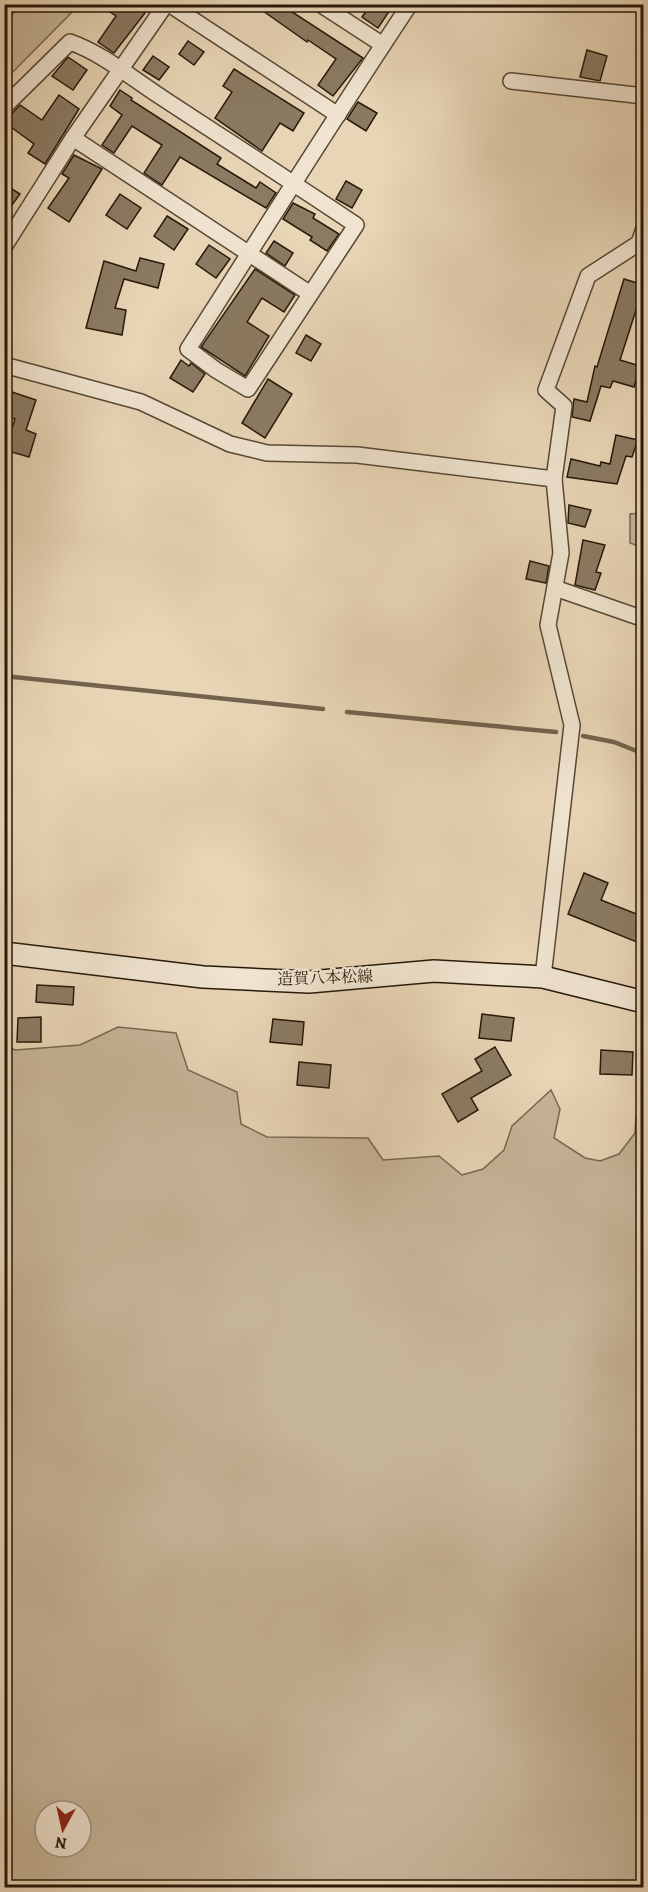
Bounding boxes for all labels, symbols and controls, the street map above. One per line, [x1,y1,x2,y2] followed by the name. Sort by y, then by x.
[277,965,373,991] street label: 造賀八本松線
[33,1799,93,1859] north arrow
[53,1831,68,1855] text: N

